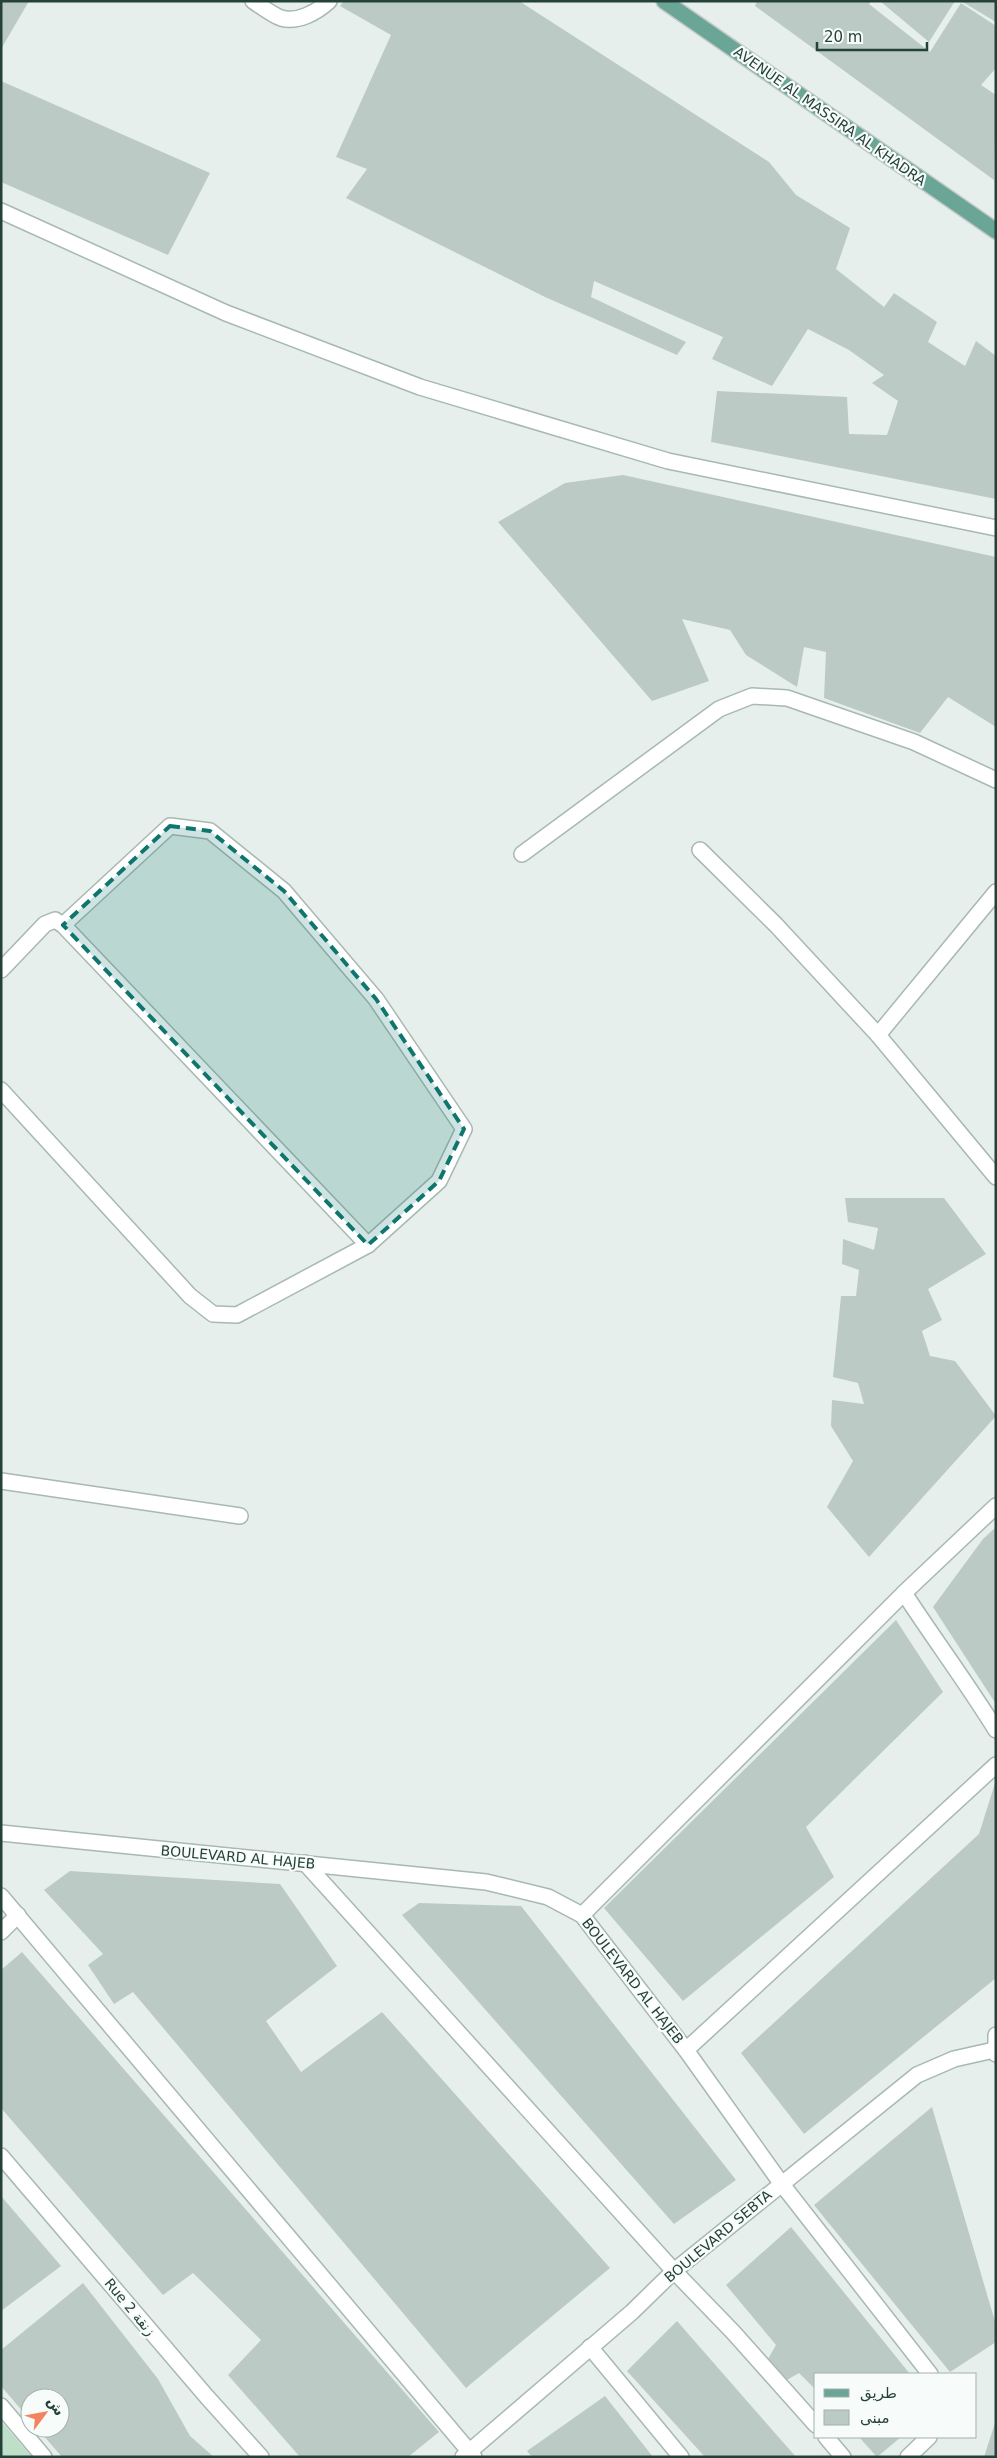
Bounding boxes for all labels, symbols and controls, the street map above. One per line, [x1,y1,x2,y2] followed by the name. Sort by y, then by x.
[817,20,927,52] scale bar
[824,28,862,46] text: 20 m
[731,43,929,189] street label: AVENUE AL MASSIRA AL KHADRA
[160,1842,316,1872] street label: BOULEVARD AL HAJEB
[579,1915,687,2047] street label: BOULEVARD AL HAJEB
[661,2186,775,2285] street label: BOULEVARD SEBTA
[101,2275,159,2339] street label: Rue 2 زنقة
[814,2373,977,2438] legend
[860,2384,897,2402] text: طريق
[20,2388,70,2438] north arrow
[44,2394,68,2419] text: ش
[860,2409,890,2427] text: مبنى

